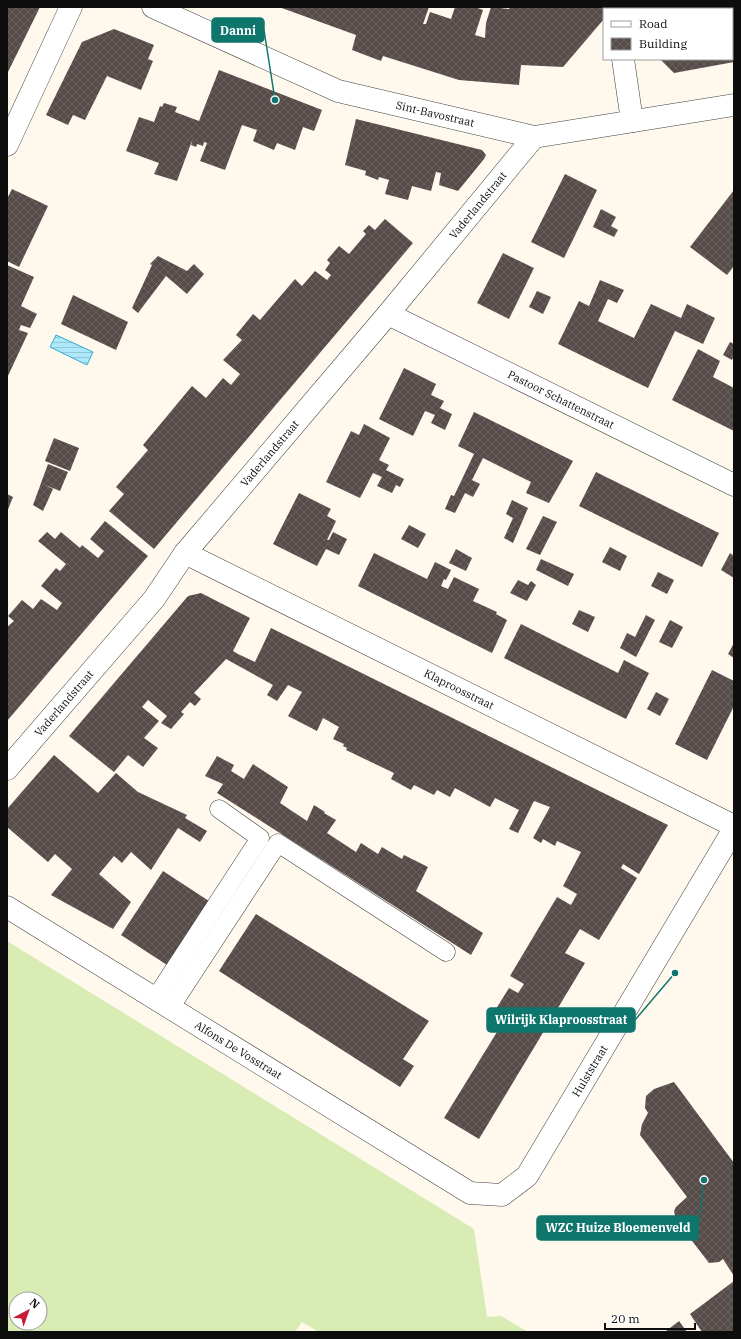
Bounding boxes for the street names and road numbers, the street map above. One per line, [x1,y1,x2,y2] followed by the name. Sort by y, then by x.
[395,98,476,130] street label: Sint-Bavostraat
[446,169,510,242] street label: Vaderlandstraat
[505,367,617,432] street label: Pastoor Schattenstraat
[237,417,302,489] street label: Vaderlandstraat
[422,666,496,713] street label: Klaproosstraat
[31,667,96,739] street label: Vaderlandstraat
[192,1018,285,1082] street label: Alfons De Vosstraat
[569,1042,611,1099] street label: Hulststraat

